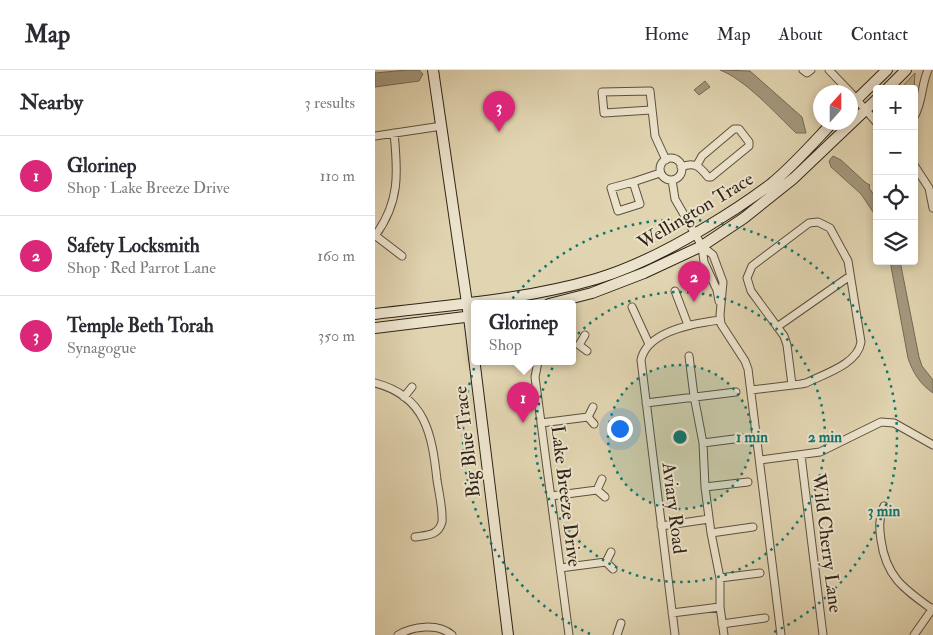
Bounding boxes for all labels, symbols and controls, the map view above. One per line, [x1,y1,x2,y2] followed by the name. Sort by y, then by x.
[25,19,70,50] text: Map
[644,23,689,46] text: Home
[717,23,751,46] text: Map
[779,23,823,46] text: About
[851,23,908,46] text: Contact
[813,85,858,130] north arrow
[873,85,918,265] map controls
[873,85,918,130] button: +
[20,89,83,116] text: Nearby
[483,91,515,132] pin: 3
[304,93,355,113] text: 3 results
[873,130,918,175] button: −
[67,154,136,178] text: Glorinep
[33,166,39,186] text: 1
[320,166,355,186] text: 110 m
[632,167,758,255] street label: Wellington Trace
[873,175,918,220] button: locate
[67,178,230,198] text: Shop · Lake Breeze Drive
[873,220,918,265] button: layers
[67,234,200,258] text: Safety Locksmith
[32,246,40,266] text: 2
[317,246,355,266] text: 160 m
[67,258,216,278] text: Shop · Red Parrot Lane
[678,261,710,302] pin: 2
[471,300,576,365] popup
[489,311,558,335] text: Glorinep
[67,314,214,338] text: Temple Beth Torah
[33,326,39,346] text: 3
[318,326,355,346] text: 350 m
[489,335,522,355] text: Shop
[67,338,136,358] text: Synagogue
[507,382,539,423] pin: 1
[448,385,486,499] street label: Big Blue Trace
[607,416,633,442] your location
[545,424,587,568] street label: Lake Breeze Drive
[671,428,689,446] centre of rings
[736,428,768,447] text: 1 min
[808,428,842,447] text: 2 min
[656,460,692,556] street label: Aviary Road
[806,471,847,614] street label: Wild Cherry Lane
[868,502,900,521] text: 3 min

